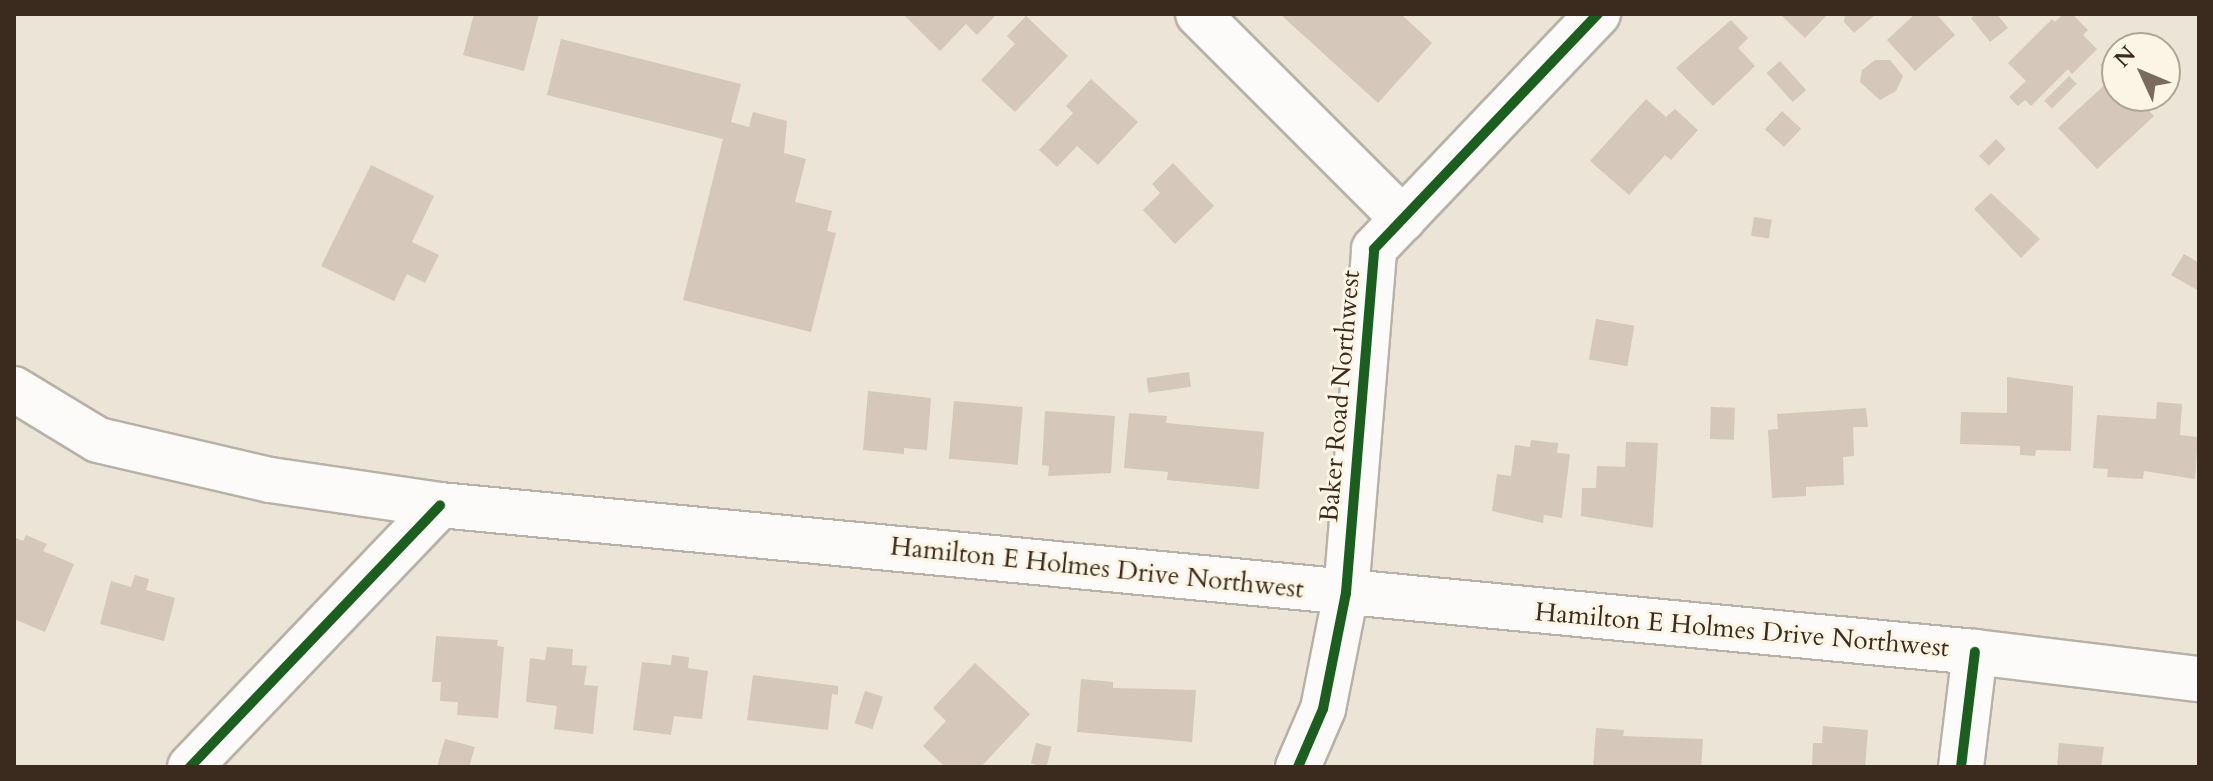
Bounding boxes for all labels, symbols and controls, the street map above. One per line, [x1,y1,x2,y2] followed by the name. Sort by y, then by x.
[2101,32,2181,112] north arrow
[2108,39,2143,74] text: N
[1313,269,1367,523] street label: Baker Road Northwest
[889,531,1305,605] street label: Hamilton E Holmes Drive Northwest
[1534,596,1950,664] street label: Hamilton E Holmes Drive Northwest

